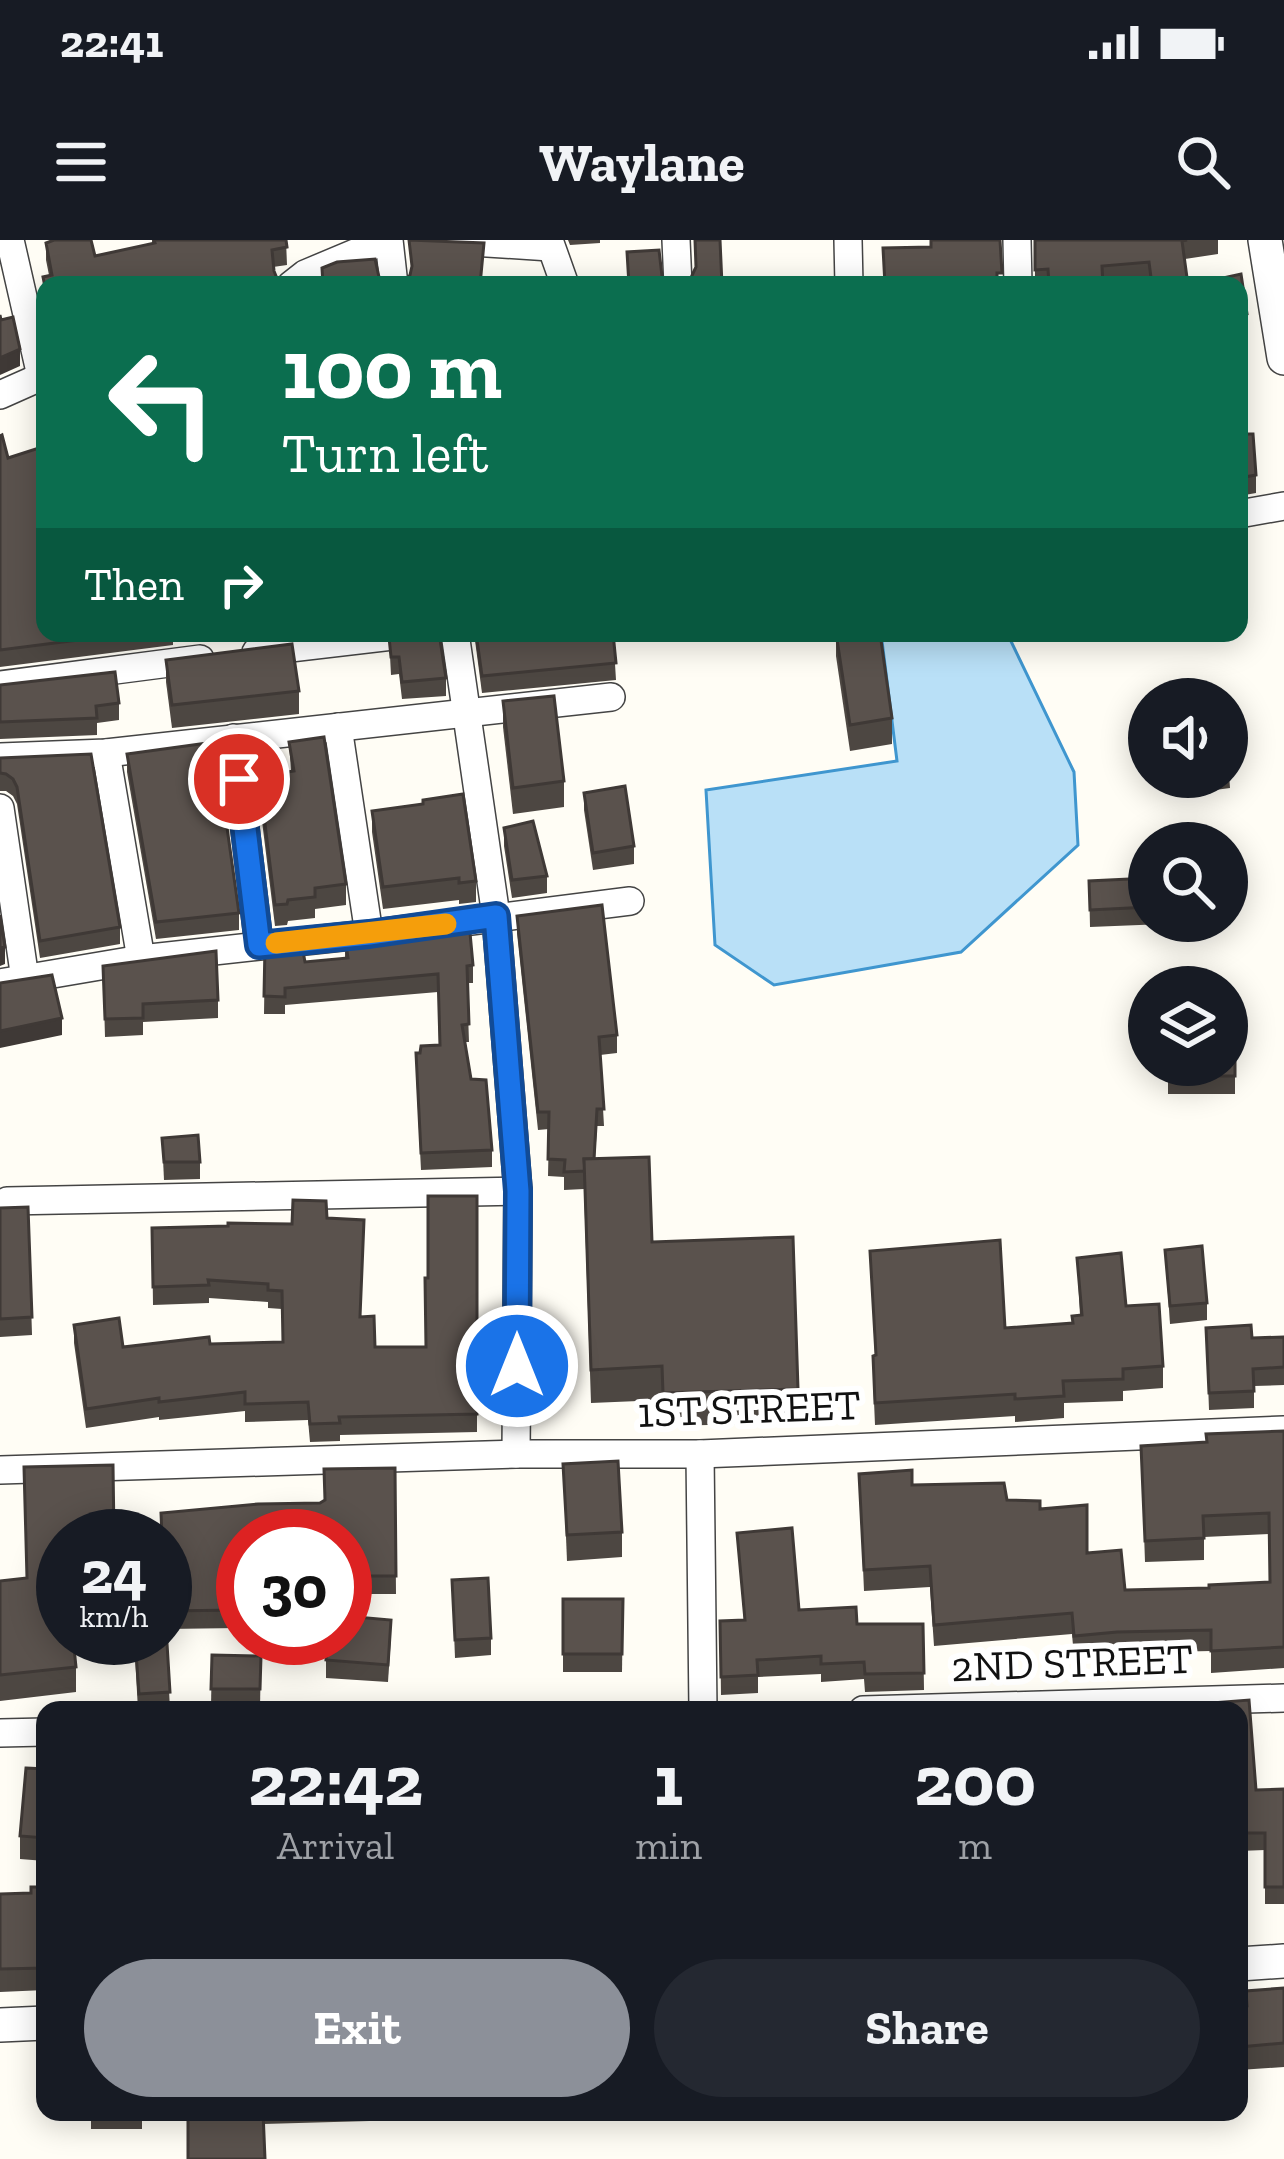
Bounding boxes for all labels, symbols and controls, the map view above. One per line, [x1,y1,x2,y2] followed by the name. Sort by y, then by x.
[60,15,163,69] text: 22:41
[48,129,114,195] icon: menu
[1170,129,1236,195] icon: search
[539,130,745,195] text: Waylane
[282,319,502,420] text: 100 m
[84,324,240,480] icon: left
[282,421,489,486] text: Turn left
[208,552,274,618] icon: right
[84,558,184,612] text: Then
[1128,678,1248,1086] map controls
[1128,678,1248,798] button: sound
[188,728,290,830] pin
[206,746,272,812] icon: arrive
[1128,822,1248,942] button: search
[1128,966,1248,1086] button: layers
[454,1303,580,1429] position arrow
[637,1379,861,1438] street label: 1ST STREET
[216,1509,372,1665] speed limit sign: 30
[81,1536,147,1608] text: 24
[80,1599,148,1635] text: km/h
[950,1633,1194,1692] street label: 2ND STREET
[248,1737,423,1823] text: 22:42
[654,1737,683,1823] text: 1
[914,1737,1036,1823] text: 200
[277,1822,394,1869] text: Arrival
[635,1822,702,1869] text: min
[958,1822,992,1869] text: m
[84,1959,630,2097] button: Exit
[654,1959,1200,2097] button: Share

